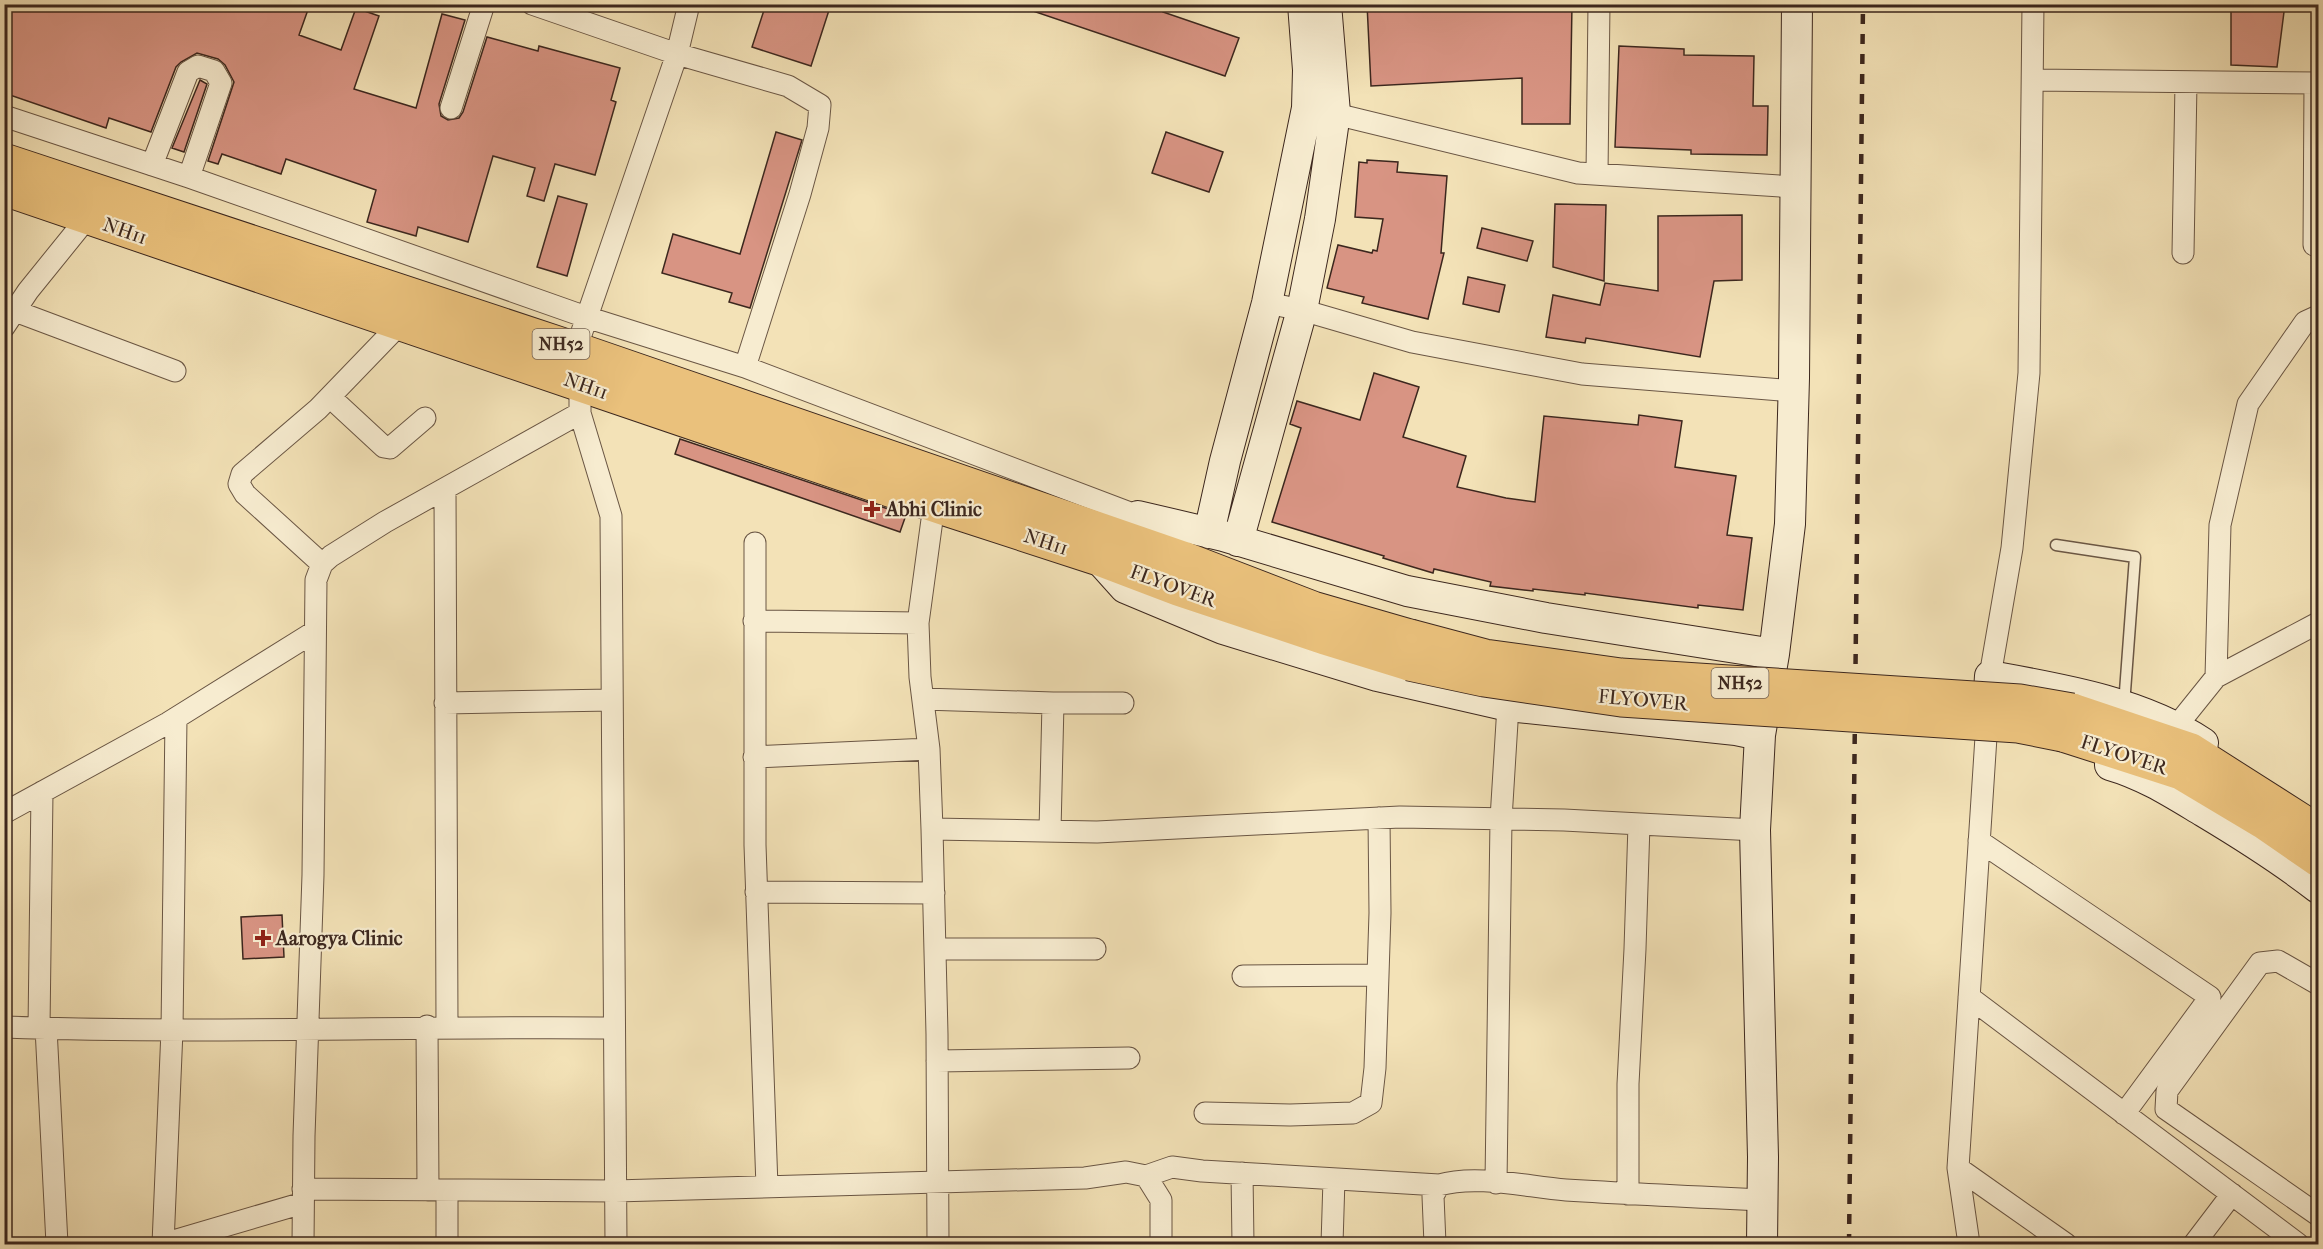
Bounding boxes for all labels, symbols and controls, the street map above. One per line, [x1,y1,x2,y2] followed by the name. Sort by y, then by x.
[100,213,150,249] street label: NH11
[532,329,590,359] road number: NH52
[561,368,611,404] street label: NH11
[884,498,982,521] place label: Abhi Clinic
[863,500,881,518] marker: Abhi Clinic
[1021,524,1071,560] street label: NH11
[1127,560,1221,613] street label: FLYOVER
[1712,668,1768,698] road number: NH52
[1597,685,1690,716] street label: FLYOVER
[2078,730,2172,780] street label: FLYOVER
[274,927,403,950] place label: Aarogya Clinic
[254,929,272,947] marker: Aarogya Clinic

